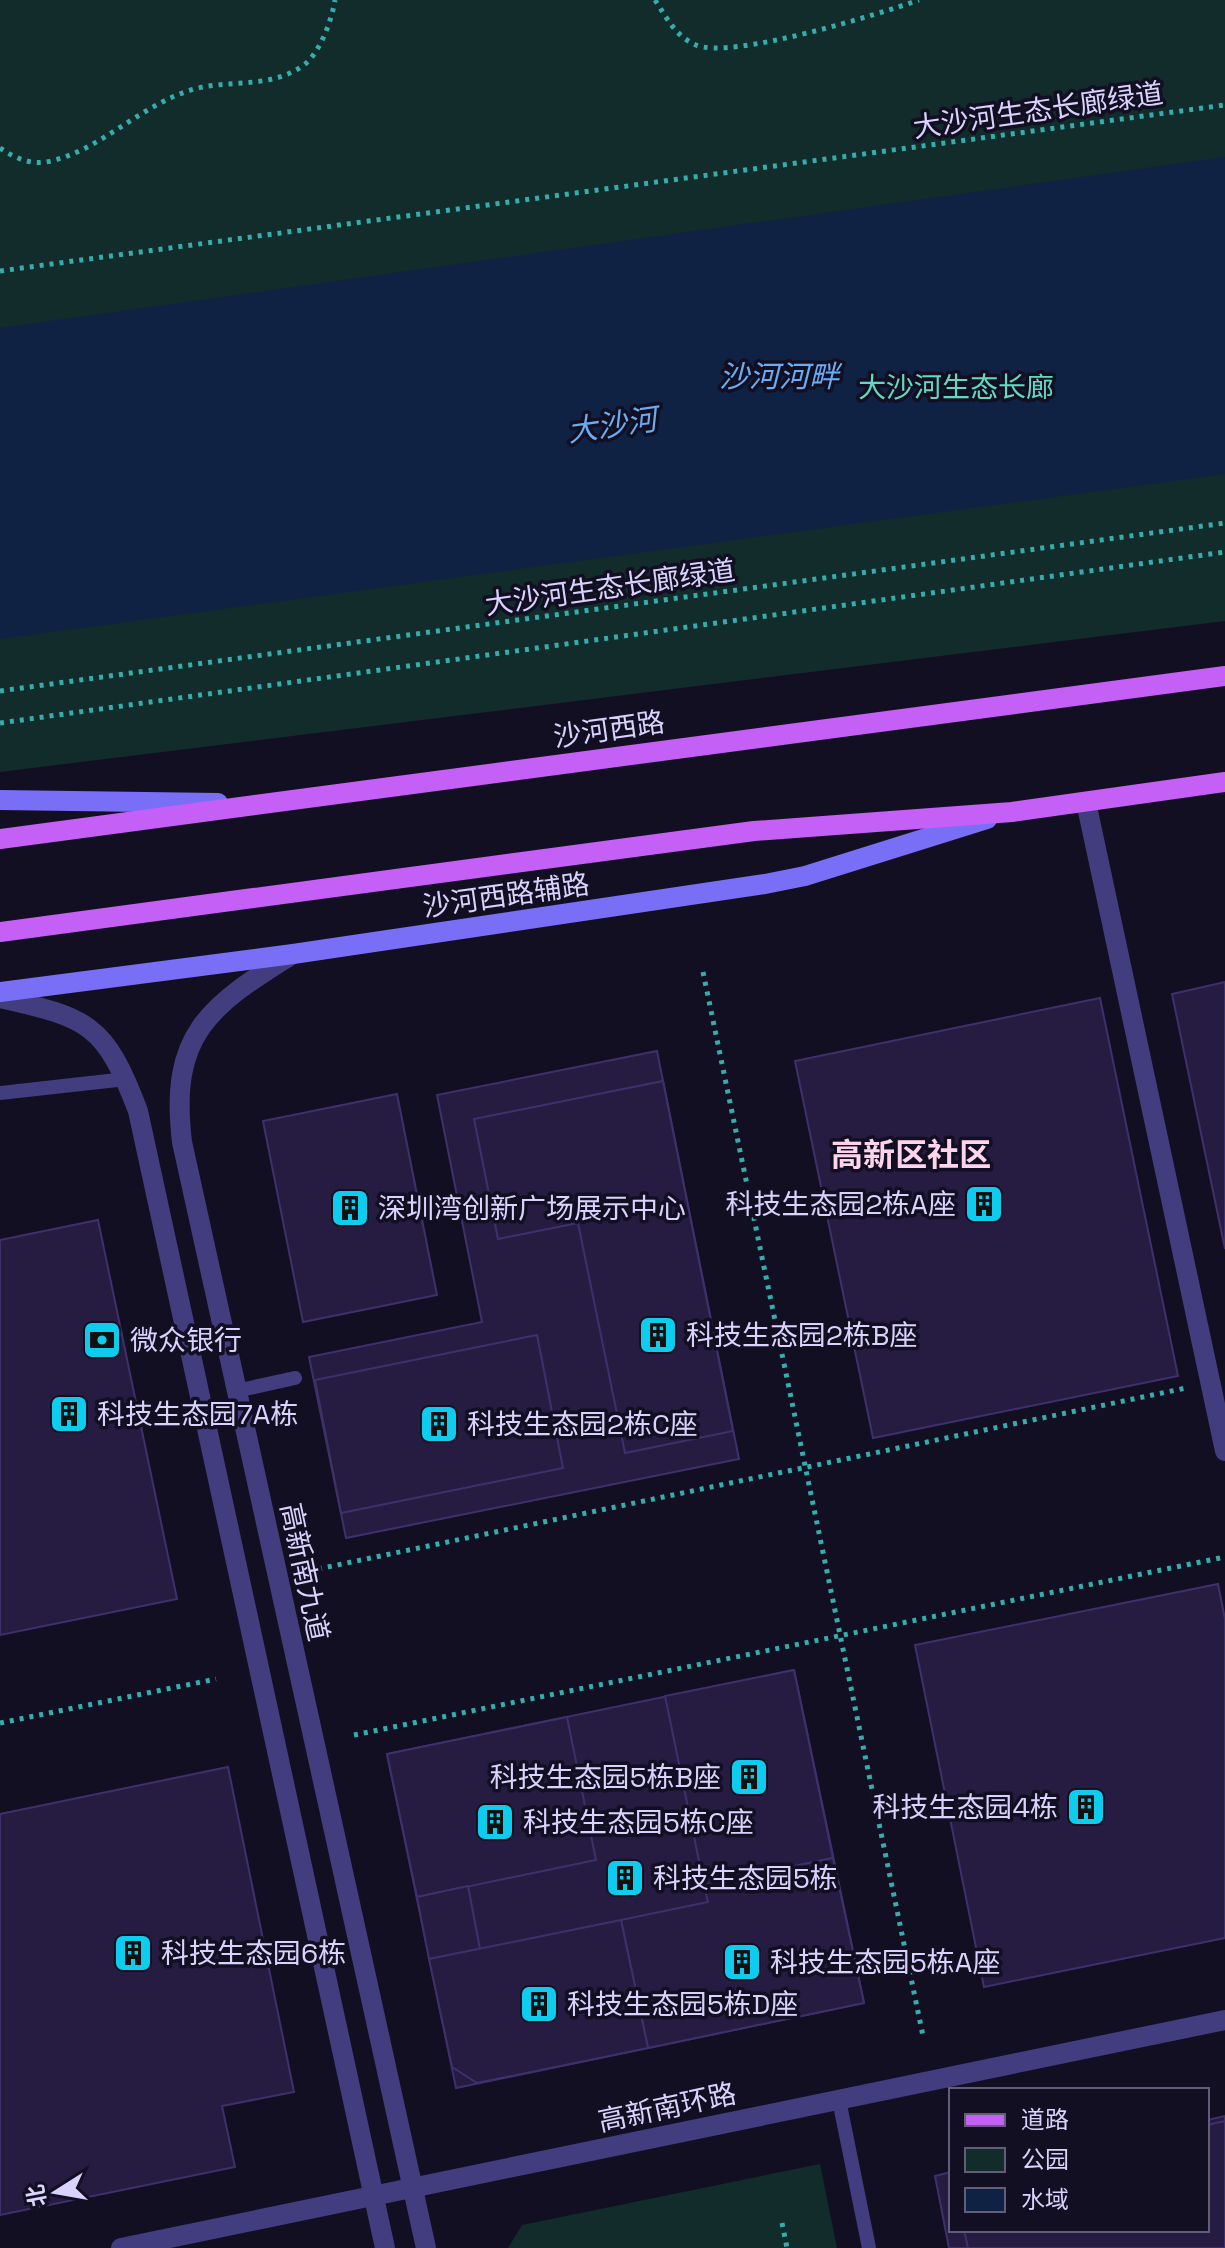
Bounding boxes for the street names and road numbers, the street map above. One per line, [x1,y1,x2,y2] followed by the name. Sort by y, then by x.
[911,75,1165,145] street label: 大沙河生态长廊绿道
[483,552,737,622] street label: 大沙河生态长廊绿道
[551,703,667,755] street label: 沙河西路
[420,865,592,925] street label: 沙河西路辅路
[273,1500,337,1644] street label: 高新南九道
[595,2075,739,2139] street label: 高新南环路

